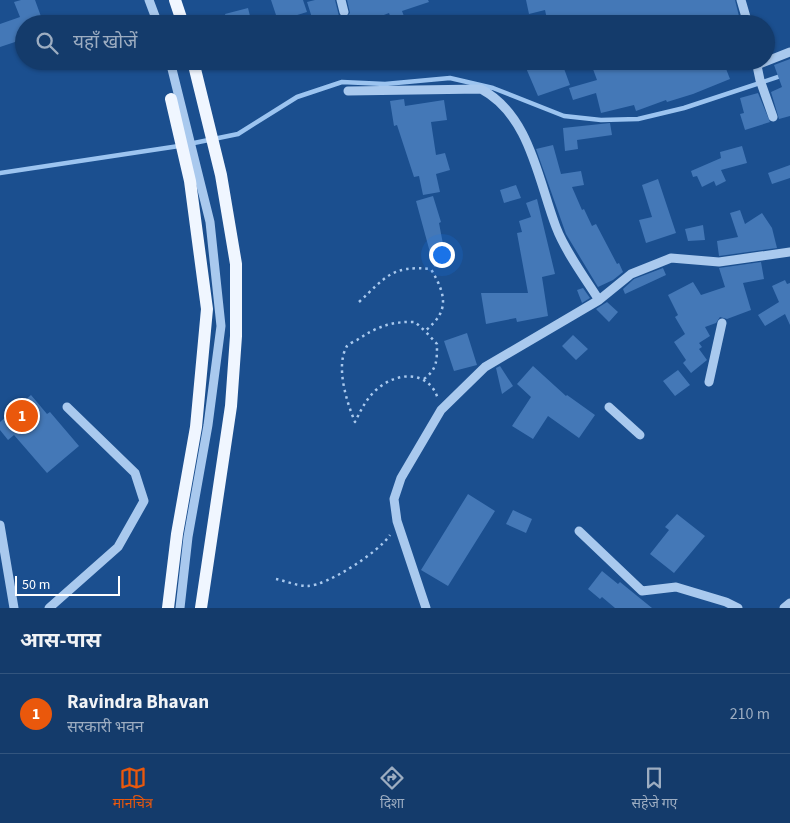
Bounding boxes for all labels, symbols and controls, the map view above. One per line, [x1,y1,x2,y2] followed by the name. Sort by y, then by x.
[15,15,775,70] search box
[33,29,61,57] icon: search
[73,29,137,56] text: यहाँ खोजें
[429,242,455,268] your location
[6,397,38,435] pin: 1
[15,573,120,596] scale bar
[22,575,50,595] text: 50 m
[20,625,101,655] text: आस-पास
[67,689,209,716] text: Ravindra Bhavan
[32,703,40,725] text: 1
[730,703,770,725] text: 210 m
[67,716,144,738] text: सरकारी भवन
[113,764,153,814] tab: मानचित्र
[378,764,406,814] tab: दिशा
[632,764,677,814] tab: सहेजे गए

